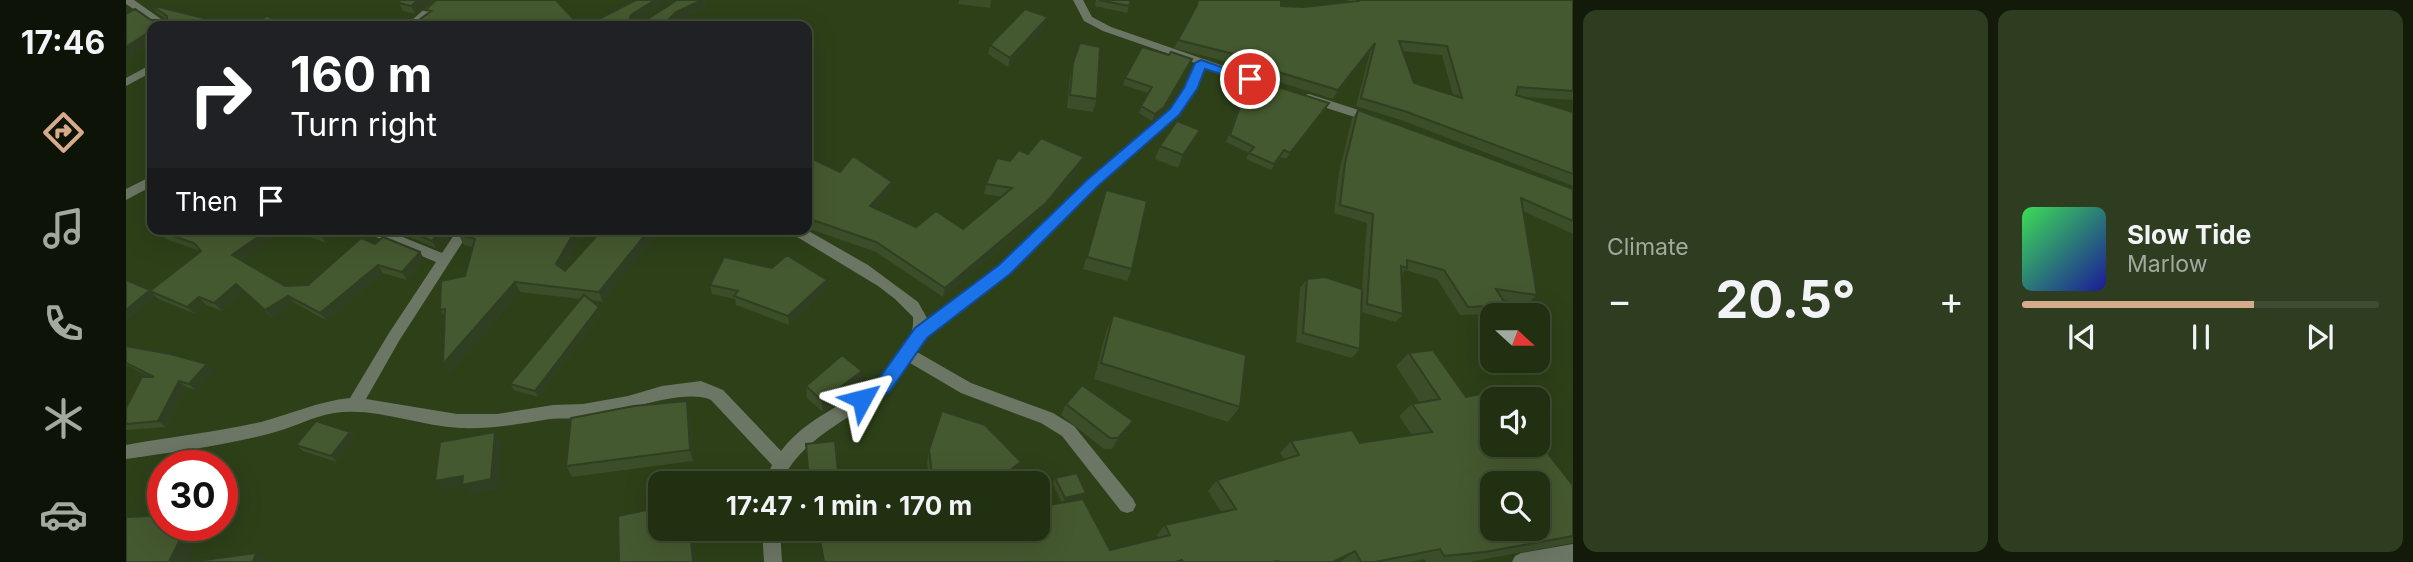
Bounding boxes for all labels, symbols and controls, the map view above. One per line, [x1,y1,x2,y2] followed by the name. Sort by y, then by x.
[21,23,105,62] text: 17:46
[290,45,432,104] text: 160 m
[175,49,266,140] icon: right
[1220,49,1280,109] pin
[1231,60,1269,98] icon: arrive
[290,105,437,144] text: Turn right
[39,108,88,157] icon: directions
[252,182,290,220] icon: arrive
[175,186,238,217] text: Then
[39,204,88,253] icon: music
[2127,219,2251,250] text: Slow Tide
[1607,233,1689,261] text: Climate
[2127,250,2207,278] text: Marlow
[1715,268,1856,331] text: 20.5°
[1607,277,1632,323] text: −
[1939,277,1964,323] text: +
[39,299,88,348] icon: phone
[1480,303,1550,373] north arrow
[1480,303,1550,541] map controls
[2063,318,2101,356] icon: previous
[2182,318,2220,356] icon: pause
[2301,318,2339,356] icon: next
[825,362,899,436] position arrow
[1480,387,1550,457] button: sound
[39,394,88,443] icon: climate
[147,450,238,541] speed limit sign: 30
[1480,471,1550,541] button: search
[39,490,88,539] icon: car
[726,490,972,521] text: 17:47 · 1 min · 170 m

